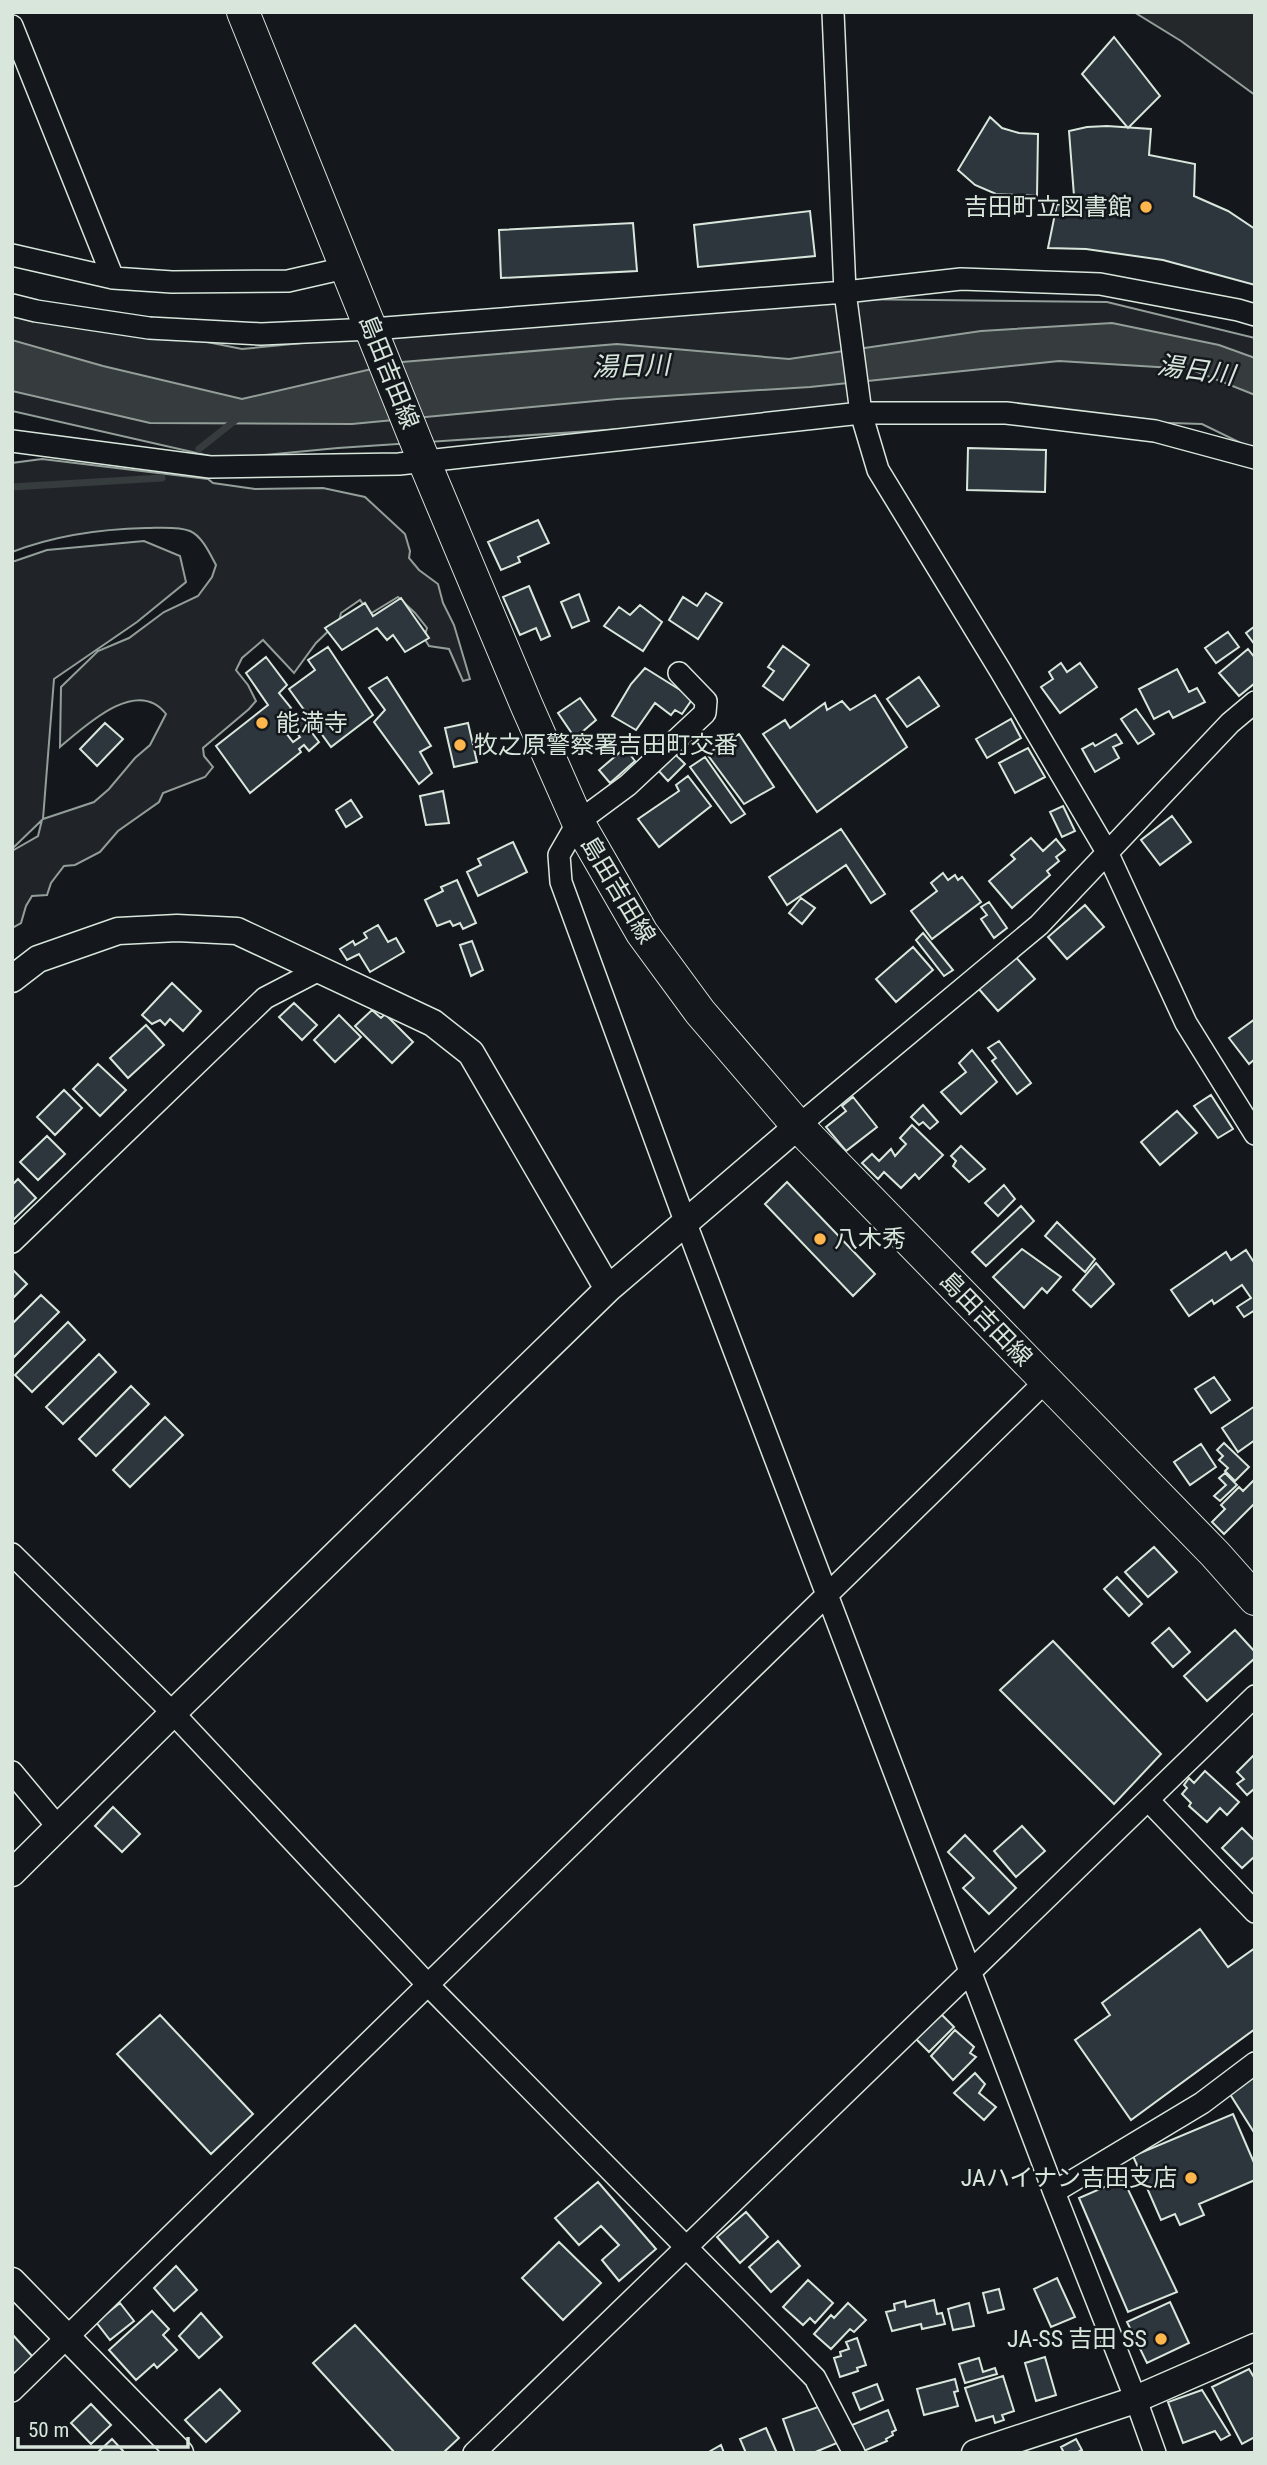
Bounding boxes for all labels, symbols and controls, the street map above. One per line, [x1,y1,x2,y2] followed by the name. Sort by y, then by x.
[964,193,1132,221] place label: 吉田町立図書館
[1138,199,1154,215] marker: 吉田町立図書館
[354,311,424,433] street label: 島田吉田線
[591,350,673,382] water label: 湯日川
[1155,350,1240,391] water label: 湯日川
[276,709,348,737] place label: 能満寺
[254,715,270,731] marker: 能満寺
[474,731,738,759] place label: 牧之原警察署吉田町交番
[452,737,468,753] marker: 牧之原警察署吉田町交番
[575,831,661,949] street label: 島田吉田線
[834,1225,906,1253] place label: 八木秀
[812,1231,828,1247] marker: 八木秀
[934,1266,1038,1372] street label: 島田吉田線
[961,2164,1177,2192] place label: JAハイナン吉田支店
[1183,2170,1199,2186] marker: JAハイナン吉田支店
[1007,2325,1147,2353] place label: JA-SS 吉田 SS
[1153,2331,1169,2347] marker: JA-SS 吉田 SS
[18,2406,187,2450] scale bar
[28,2418,69,2442] text: 50 m

